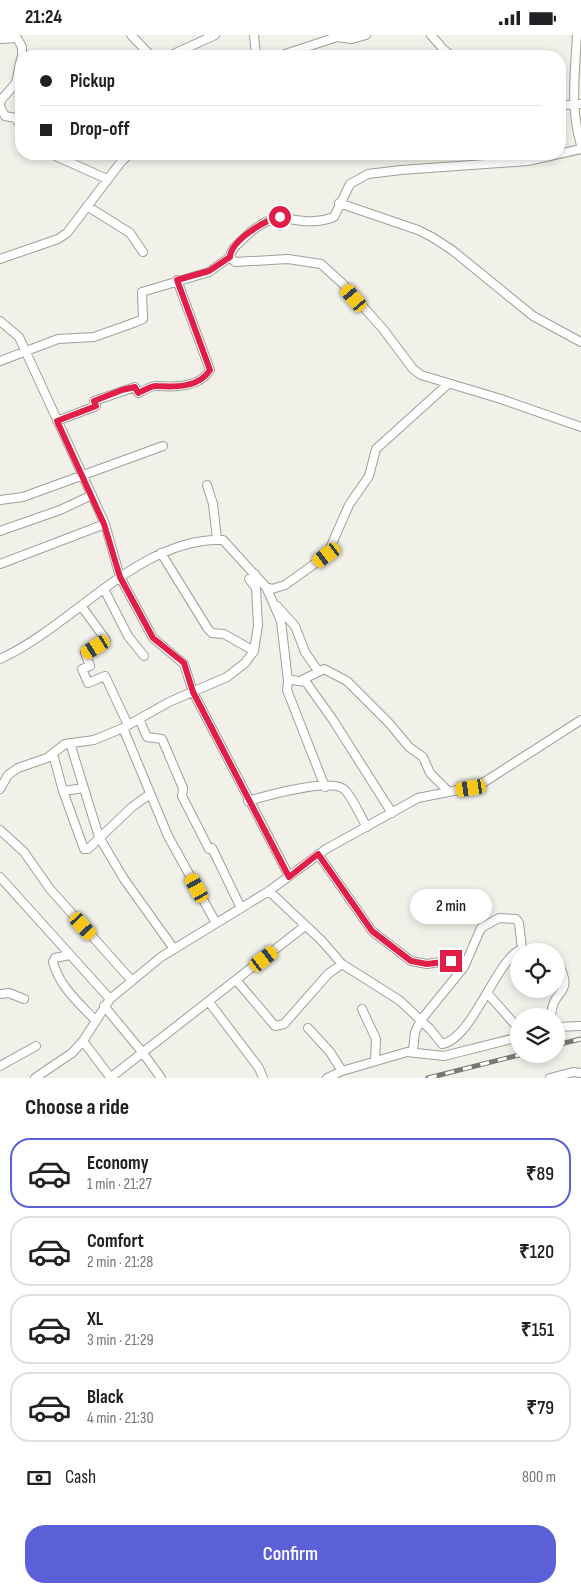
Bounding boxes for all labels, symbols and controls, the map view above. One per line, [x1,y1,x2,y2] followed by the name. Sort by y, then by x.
[25,6,62,29] text: 21:24
[70,70,115,93] text: Pickup
[70,118,130,141] text: Drop-off
[269,206,291,228] route start
[338,282,369,314] car
[310,540,343,570] car
[79,633,112,661] car
[455,778,486,798] car
[183,871,210,905] car
[410,889,492,923] callout: 2 min
[436,897,466,916] text: 2 min
[67,910,98,942] car
[510,943,565,1063] map controls
[510,943,565,998] button: locate
[247,944,280,974] car
[440,950,462,972] route end
[510,1008,565,1063] button: layers
[25,1094,129,1121] text: Choose a ride
[27,1151,72,1196] icon: car
[87,1152,149,1175] text: Economy
[526,1163,554,1186] text: ₹89
[87,1175,152,1194] text: 1 min · 21:27
[27,1229,72,1274] icon: car
[87,1230,144,1253] text: Comfort
[519,1241,554,1264] text: ₹120
[87,1253,153,1272] text: 2 min · 21:28
[27,1307,72,1352] icon: car
[87,1308,103,1331] text: XL
[521,1319,554,1342] text: ₹151
[87,1331,154,1350] text: 3 min · 21:29
[27,1385,72,1430] icon: car
[87,1386,124,1409] text: Black
[526,1397,554,1420] text: ₹79
[87,1409,154,1428] text: 4 min · 21:30
[25,1464,53,1492] icon: cash
[65,1466,96,1489] text: Cash
[522,1468,556,1487] text: 800 m
[25,1525,556,1583] button: Confirm

